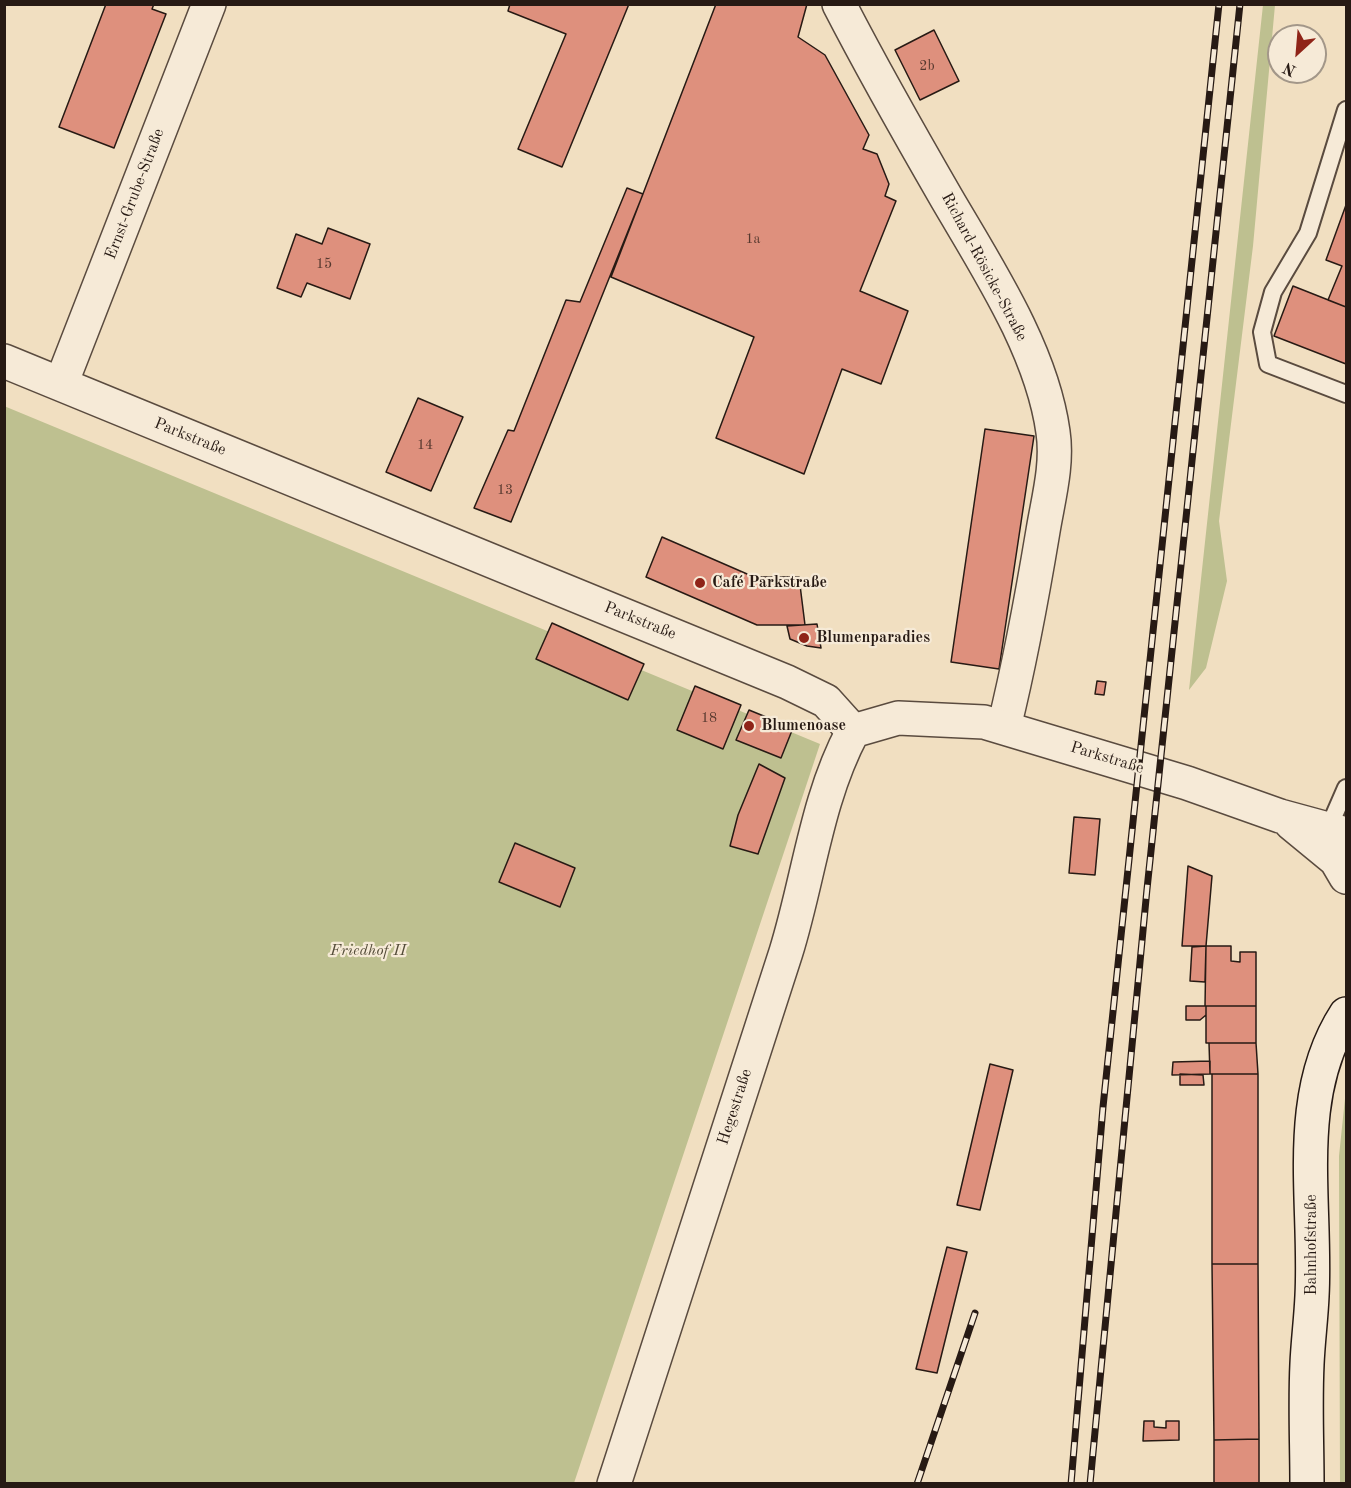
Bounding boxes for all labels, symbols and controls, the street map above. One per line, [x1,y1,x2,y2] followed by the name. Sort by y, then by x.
[1267,24,1327,84] north arrow
[919,58,935,74] house number: 2b
[1281,59,1299,78] text: N
[101,126,169,262] street label: Ernst-Grube-Straße
[937,190,1031,344] street label: Richard-Rösicke-Straße
[745,231,761,247] house number: 1a
[316,256,332,272] house number: 15
[151,414,229,460] street label: Parkstraße
[417,437,433,453] house number: 14
[497,482,513,498] house number: 13
[712,573,827,593] place label: Café Parkstraße
[693,576,707,590] marker: Café Parkstraße
[601,598,679,644] street label: Parkstraße
[816,628,930,648] place label: Blumenparadies
[797,631,811,645] marker: Blumenparadies
[701,710,717,726] house number: 18
[761,716,846,736] place label: Blumenoase
[742,719,756,733] marker: Blumenoase
[1068,738,1146,778] street label: Parkstraße
[330,941,406,961] park label: Friedhof II
[714,1067,756,1147] street label: Hegestraße
[1302,1195,1322,1295] street label: Bahnhofstraße

